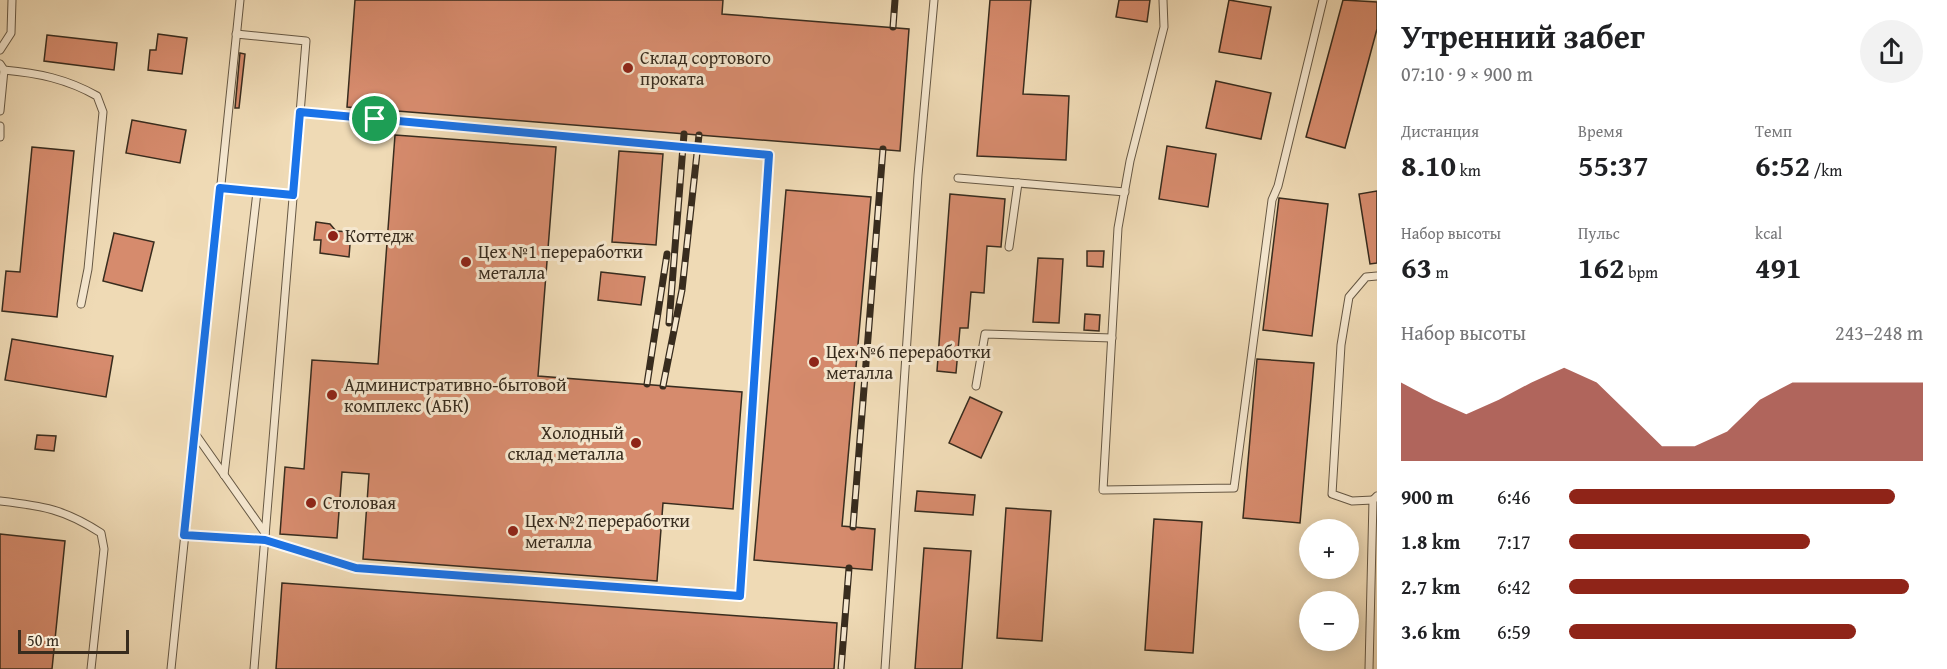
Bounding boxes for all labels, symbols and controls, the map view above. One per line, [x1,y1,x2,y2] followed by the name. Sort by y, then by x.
[1401,12,1645,60] text: Утренний забег
[1860,20,1923,83] button: share
[640,44,771,92] place label: Склад сортового проката
[1401,59,1533,88] text: 07:10 · 9 × 900 m
[621,61,635,75] marker: Склад сортового проката
[349,93,400,144] pin
[358,102,391,135] icon: arrive
[1401,119,1479,143] text: Дистанция
[1578,119,1623,143] text: Время
[1755,119,1792,143] text: Темп
[1401,143,1456,187] text: 8.10
[1578,143,1649,187] text: 55:37
[1755,143,1810,187] text: 6:52
[1456,158,1481,182] text: km
[1810,158,1842,182] text: /km
[1401,221,1501,245] text: Набор высоты
[1578,221,1620,245] text: Пульс
[1755,221,1782,245] text: kcal
[345,222,415,249] place label: Коттедж
[326,229,340,243] marker: Коттедж
[478,238,643,286] place label: Цех №1 переработки металла
[1401,245,1432,289] text: 63
[1578,245,1625,289] text: 162
[1755,245,1802,289] text: 491
[459,255,473,269] marker: Цех №1 переработки металла
[1432,260,1449,284] text: m
[1625,260,1658,284] text: bpm
[1401,318,1526,347] text: Набор высоты
[1835,318,1923,347] text: 243–248 m
[826,338,991,386] place label: Цех №6 переработки металла
[807,355,821,369] marker: Цех №6 переработки металла
[344,371,567,419] place label: Административно-бытовой комплекс (АБК)
[325,388,339,402] marker: Административно-бытовой комплекс (АБК)
[507,419,624,467] place label: Холодный склад металла
[629,436,643,450] marker: Холодный склад металла
[1401,482,1454,511] text: 900 m
[1497,482,1531,511] text: 6:46
[323,489,396,516] place label: Столовая
[304,496,318,510] marker: Столовая
[525,507,690,555] place label: Цех №2 переработки металла
[1299,519,1359,651] map controls
[1299,519,1359,579] button: +
[506,524,520,538] marker: Цех №2 переработки металла
[1401,527,1460,556] text: 1.8 km
[1497,527,1531,556] text: 7:17
[1401,572,1460,601] text: 2.7 km
[1497,572,1531,601] text: 6:42
[1299,591,1359,651] button: −
[1401,617,1460,646] text: 3.6 km
[1497,617,1531,646] text: 6:59
[18,627,129,654] scale bar
[27,628,59,652] text: 50 m

